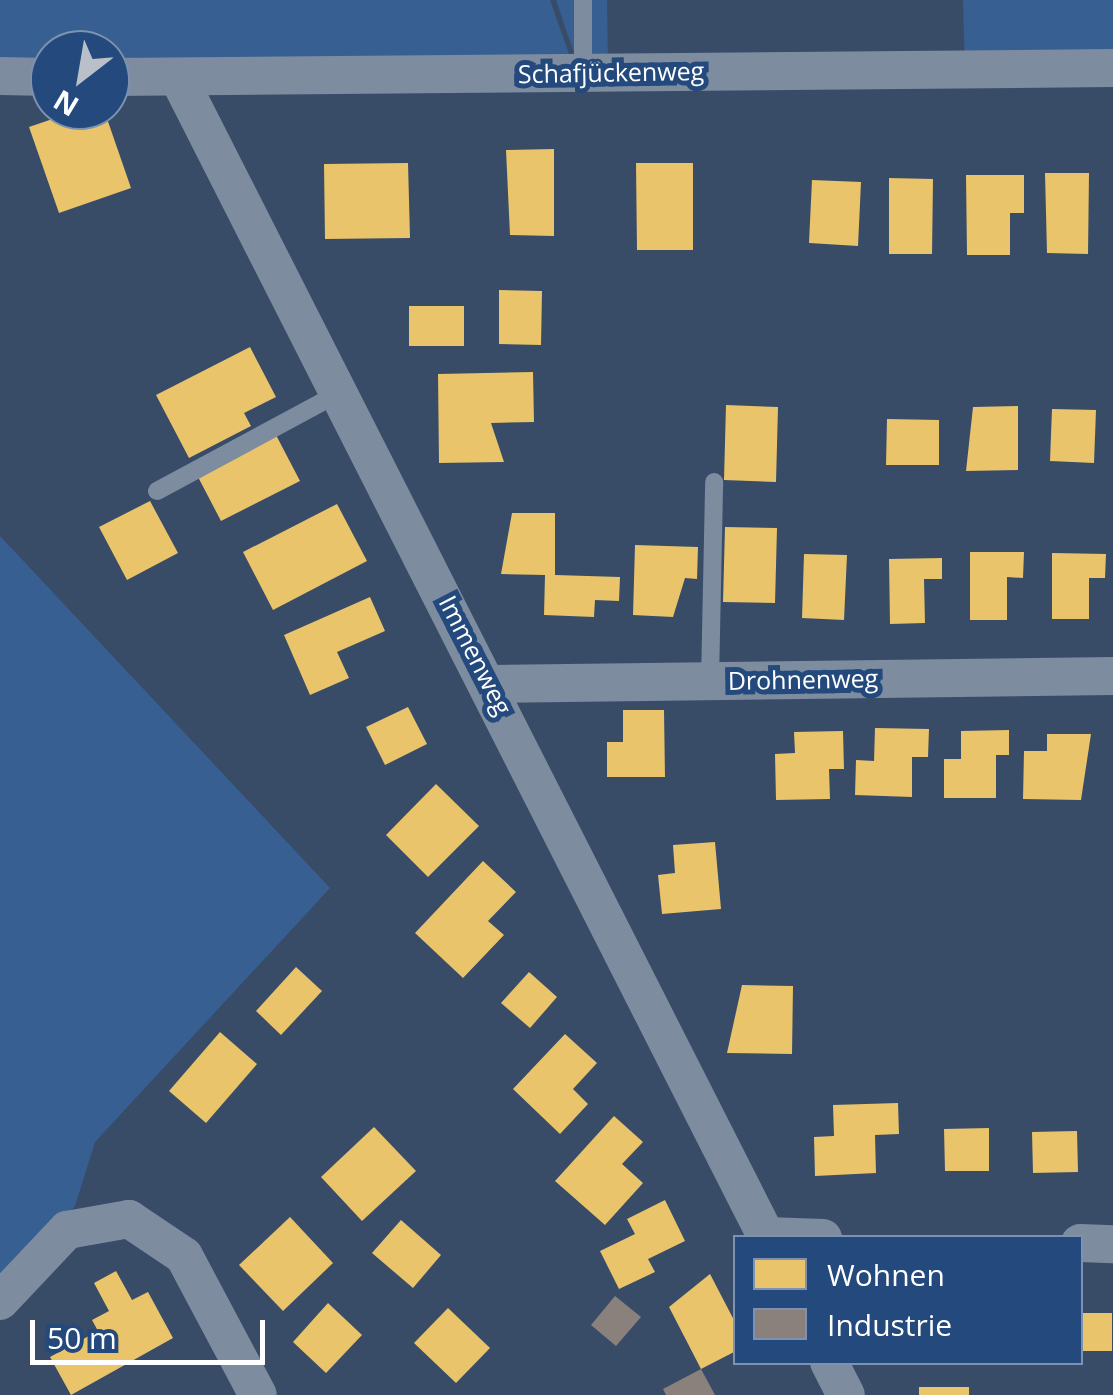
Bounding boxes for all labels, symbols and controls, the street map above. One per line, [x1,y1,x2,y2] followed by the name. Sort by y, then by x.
[30,30,130,130] north arrow
[518,55,704,89] street label: Schafjückenweg
[46,82,85,126] text: N
[433,590,519,720] street label: Immenweg
[728,663,878,695] street label: Drohnenweg
[733,1235,1083,1365] legend
[827,1254,945,1295] text: Wohnen
[35,1300,270,1362] scale bar
[827,1304,952,1345] text: Industrie
[47,1317,117,1358] text: 50 m

